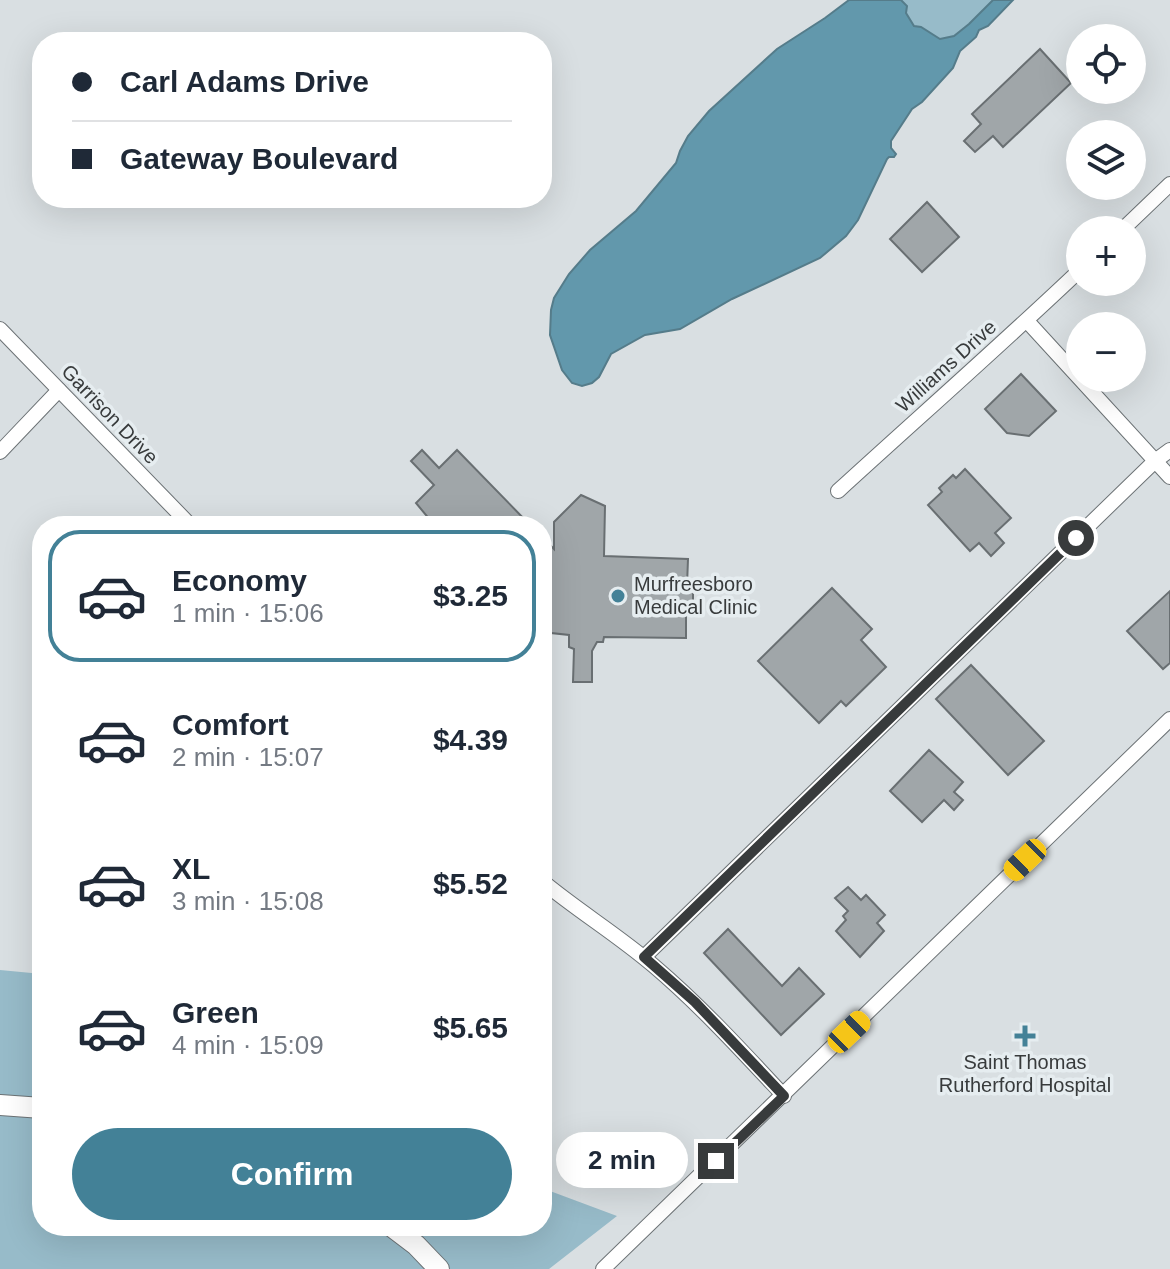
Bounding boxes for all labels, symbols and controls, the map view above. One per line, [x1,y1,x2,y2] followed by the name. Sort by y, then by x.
[1066,24,1146,392] map controls
[1066,24,1146,104] button: locate
[120,65,369,98] text: Carl Adams Drive
[1066,120,1146,200] button: layers
[120,142,398,175] text: Gateway Boulevard
[1066,216,1146,296] button: +
[1066,312,1146,392] button: −
[892,315,1000,417] street label: Williams Drive
[57,360,163,468] street label: Garrison Drive
[1058,520,1094,556] route start
[76,560,148,632] icon: car
[172,564,307,597] text: Economy
[634,573,757,618] place label: Murfreesboro Medical Clinic
[433,579,508,612] text: $3.25
[609,587,627,605] marker: Murfreesboro Medical Clinic
[172,598,324,628] text: 1 min · 15:06
[76,704,148,776] icon: car
[172,708,289,741] text: Comfort
[433,723,508,756] text: $4.39
[172,742,324,772] text: 2 min · 15:07
[999,835,1051,885] car
[76,848,148,920] icon: car
[172,852,210,885] text: XL
[433,867,508,900] text: $5.52
[172,886,324,916] text: 3 min · 15:08
[76,992,148,1064] icon: car
[172,996,259,1029] text: Green
[823,1007,875,1057] car
[433,1011,508,1044] text: $5.65
[1014,1025,1036,1047] marker: Saint Thomas Rutherford Hospital
[172,1030,324,1060] text: 4 min · 15:09
[939,1051,1111,1096] place label: Saint Thomas Rutherford Hospital
[72,1128,512,1220] button: Confirm
[556,1133,688,1189] callout: 2 min
[698,1143,734,1179] route end
[588,1145,656,1175] text: 2 min

